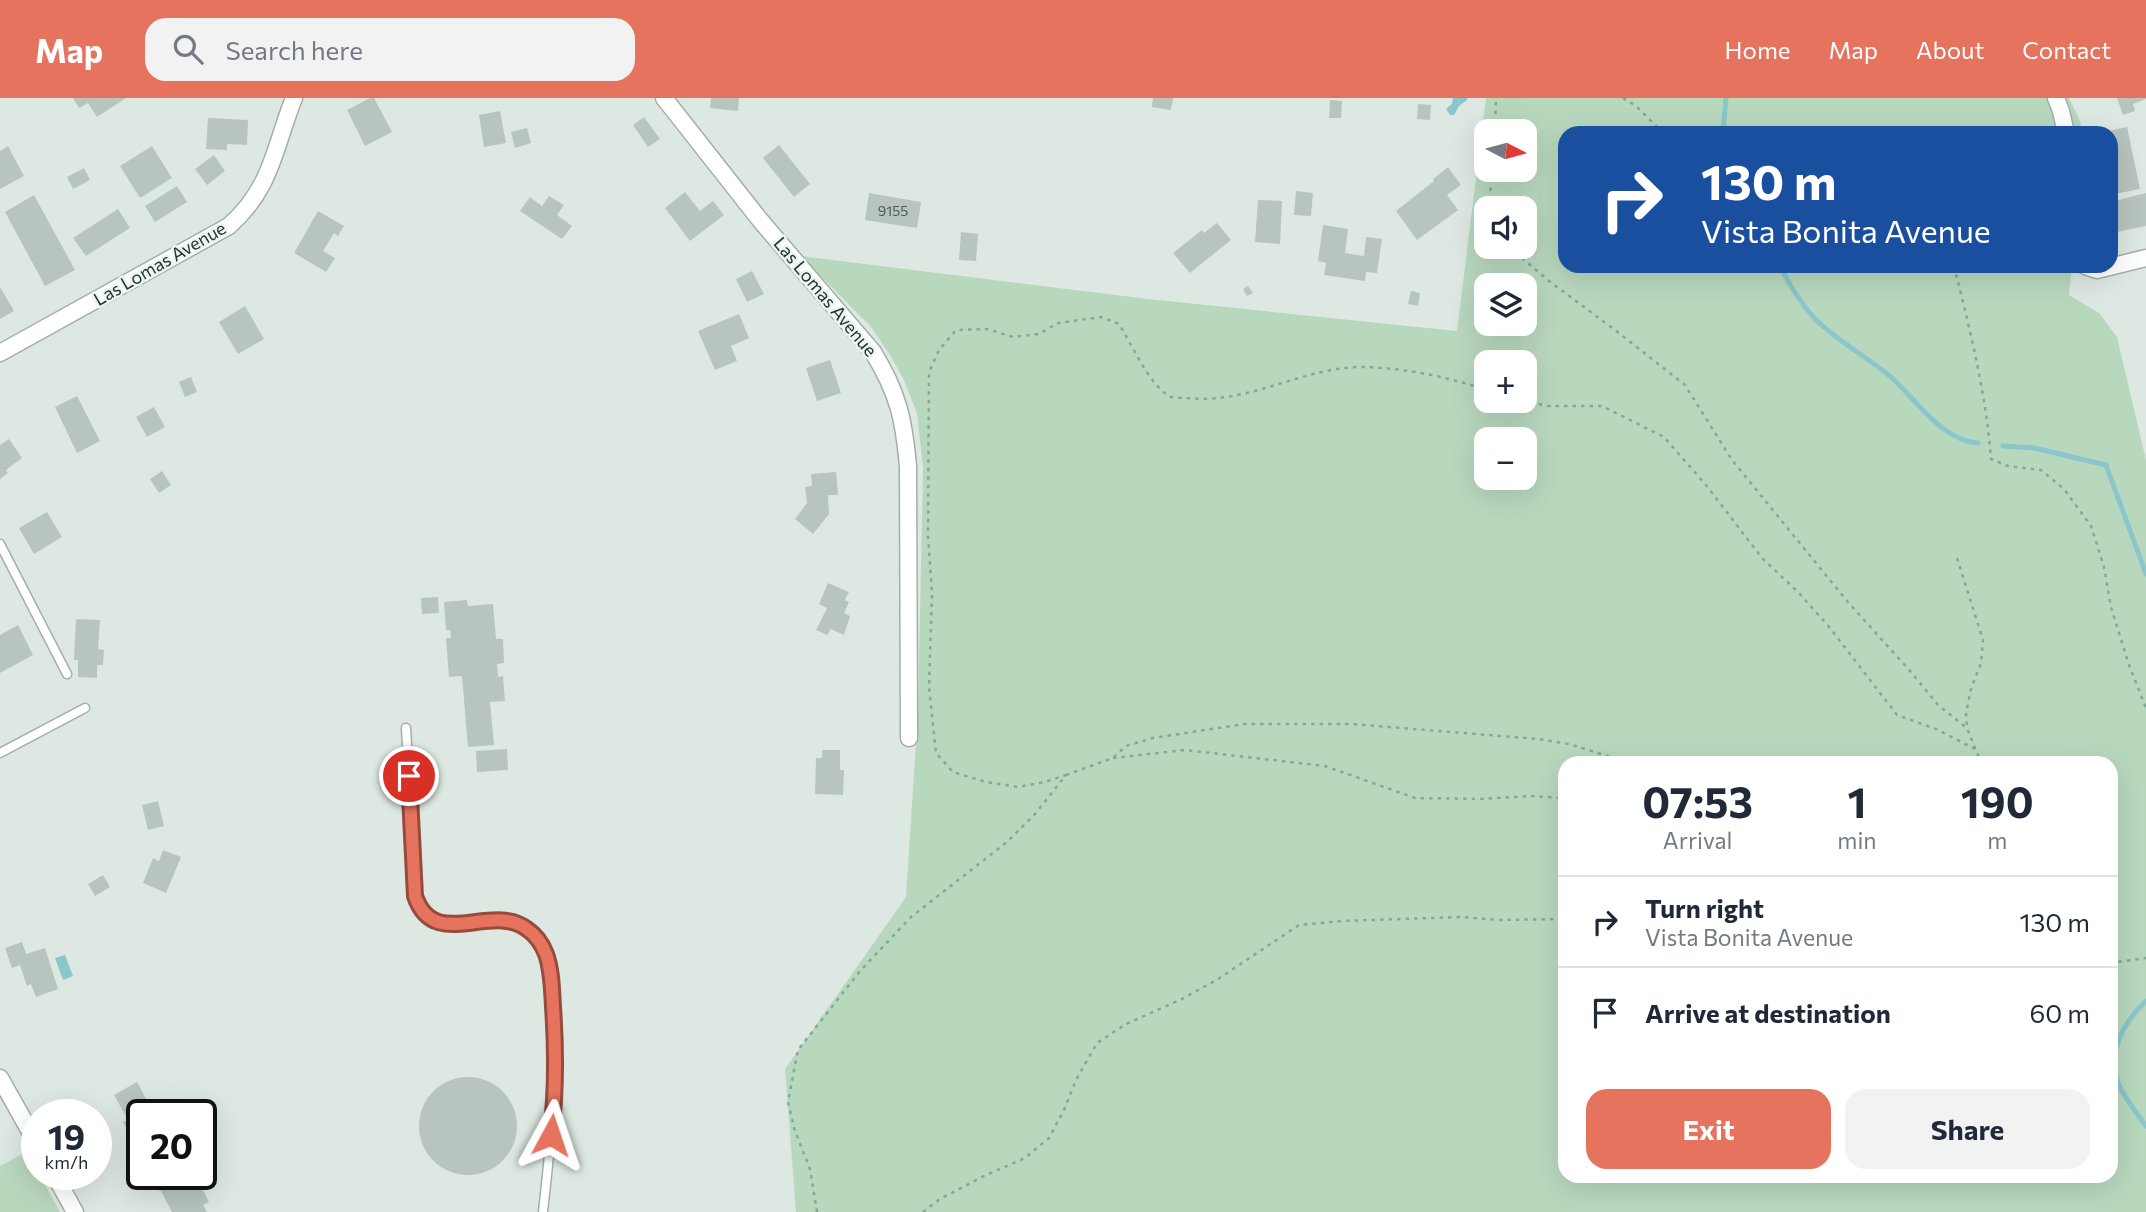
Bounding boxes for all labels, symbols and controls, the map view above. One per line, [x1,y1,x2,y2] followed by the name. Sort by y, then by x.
[145,18,635,81] search box
[35,29,103,70] text: Map
[169,30,207,68] icon: search
[225,34,363,65] text: Search here
[1725,35,1791,64] text: Home
[1829,35,1878,64] text: Map
[1916,35,1984,64] text: About
[2022,35,2111,64] text: Contact
[1474,119,1536,182] north arrow
[1474,119,1537,490] map controls
[1701,150,1836,210] text: 130 m
[1586,154,1677,245] icon: right
[1474,196,1537,259] button: sound
[878,202,908,219] house number: 9155
[1701,210,1991,250] text: Vista Bonita Avenue
[89,216,230,310] street label: Las Lomas Avenue
[769,232,882,361] street label: Las Lomas Avenue
[1474,273,1537,336] button: layers
[1474,350,1537,413] button: +
[1474,427,1537,490] button: −
[379,746,439,806] pin
[390,757,428,795] icon: arrive
[1642,775,1753,827] text: 07:53
[1847,775,1866,827] text: 1
[1961,775,2034,827] text: 190
[1663,826,1732,854] text: Arrival
[1837,826,1877,854] text: min
[1987,826,2007,854] text: m
[1645,892,1764,923] text: Turn right
[1586,903,1624,941] icon: right
[2019,906,2090,937] text: 130 m
[1645,923,1853,951] text: Vista Bonita Avenue
[1586,994,1624,1032] icon: arrive
[1645,997,1891,1028] text: Arrive at destination
[2030,997,2090,1028] text: 60 m
[1586,1089,1831,1169] button: Exit
[1845,1089,2090,1169] button: Share
[514,1098,588,1172] position arrow
[126,1099,217,1190] speed limit sign: 20
[48,1114,85,1157] text: 19
[45,1151,88,1173] text: km/h

